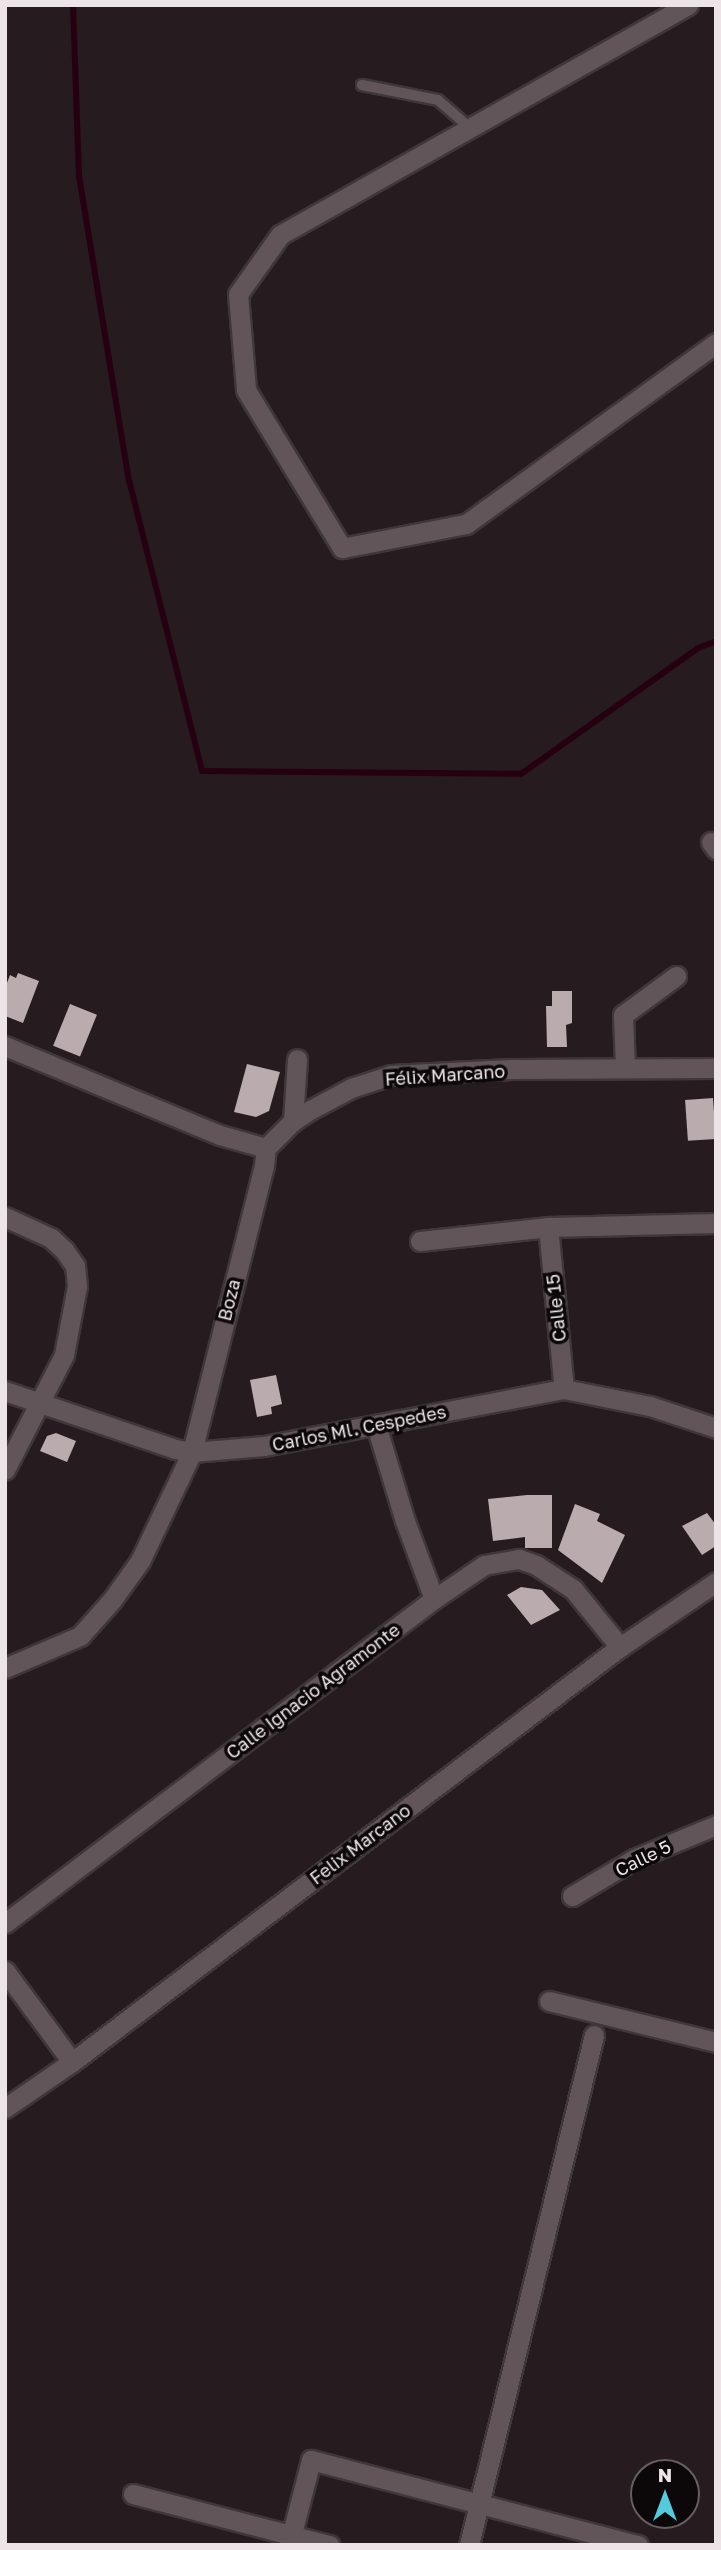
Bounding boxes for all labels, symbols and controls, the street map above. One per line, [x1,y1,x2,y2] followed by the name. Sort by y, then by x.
[384,1060,506,1090] street label: Félix Marcano
[542,1273,570,1343] street label: Calle 15
[213,1277,245,1323] street label: Boza
[270,1401,448,1455] street label: Carlos Ml. Cespedes
[222,1619,404,1763] street label: Calle Ignacio Agramonte
[305,1799,415,1889] street label: Felix Marcano
[612,1835,674,1881] street label: Calle 5
[630,2459,700,2529] north arrow
[658,2463,672,2486] text: N

